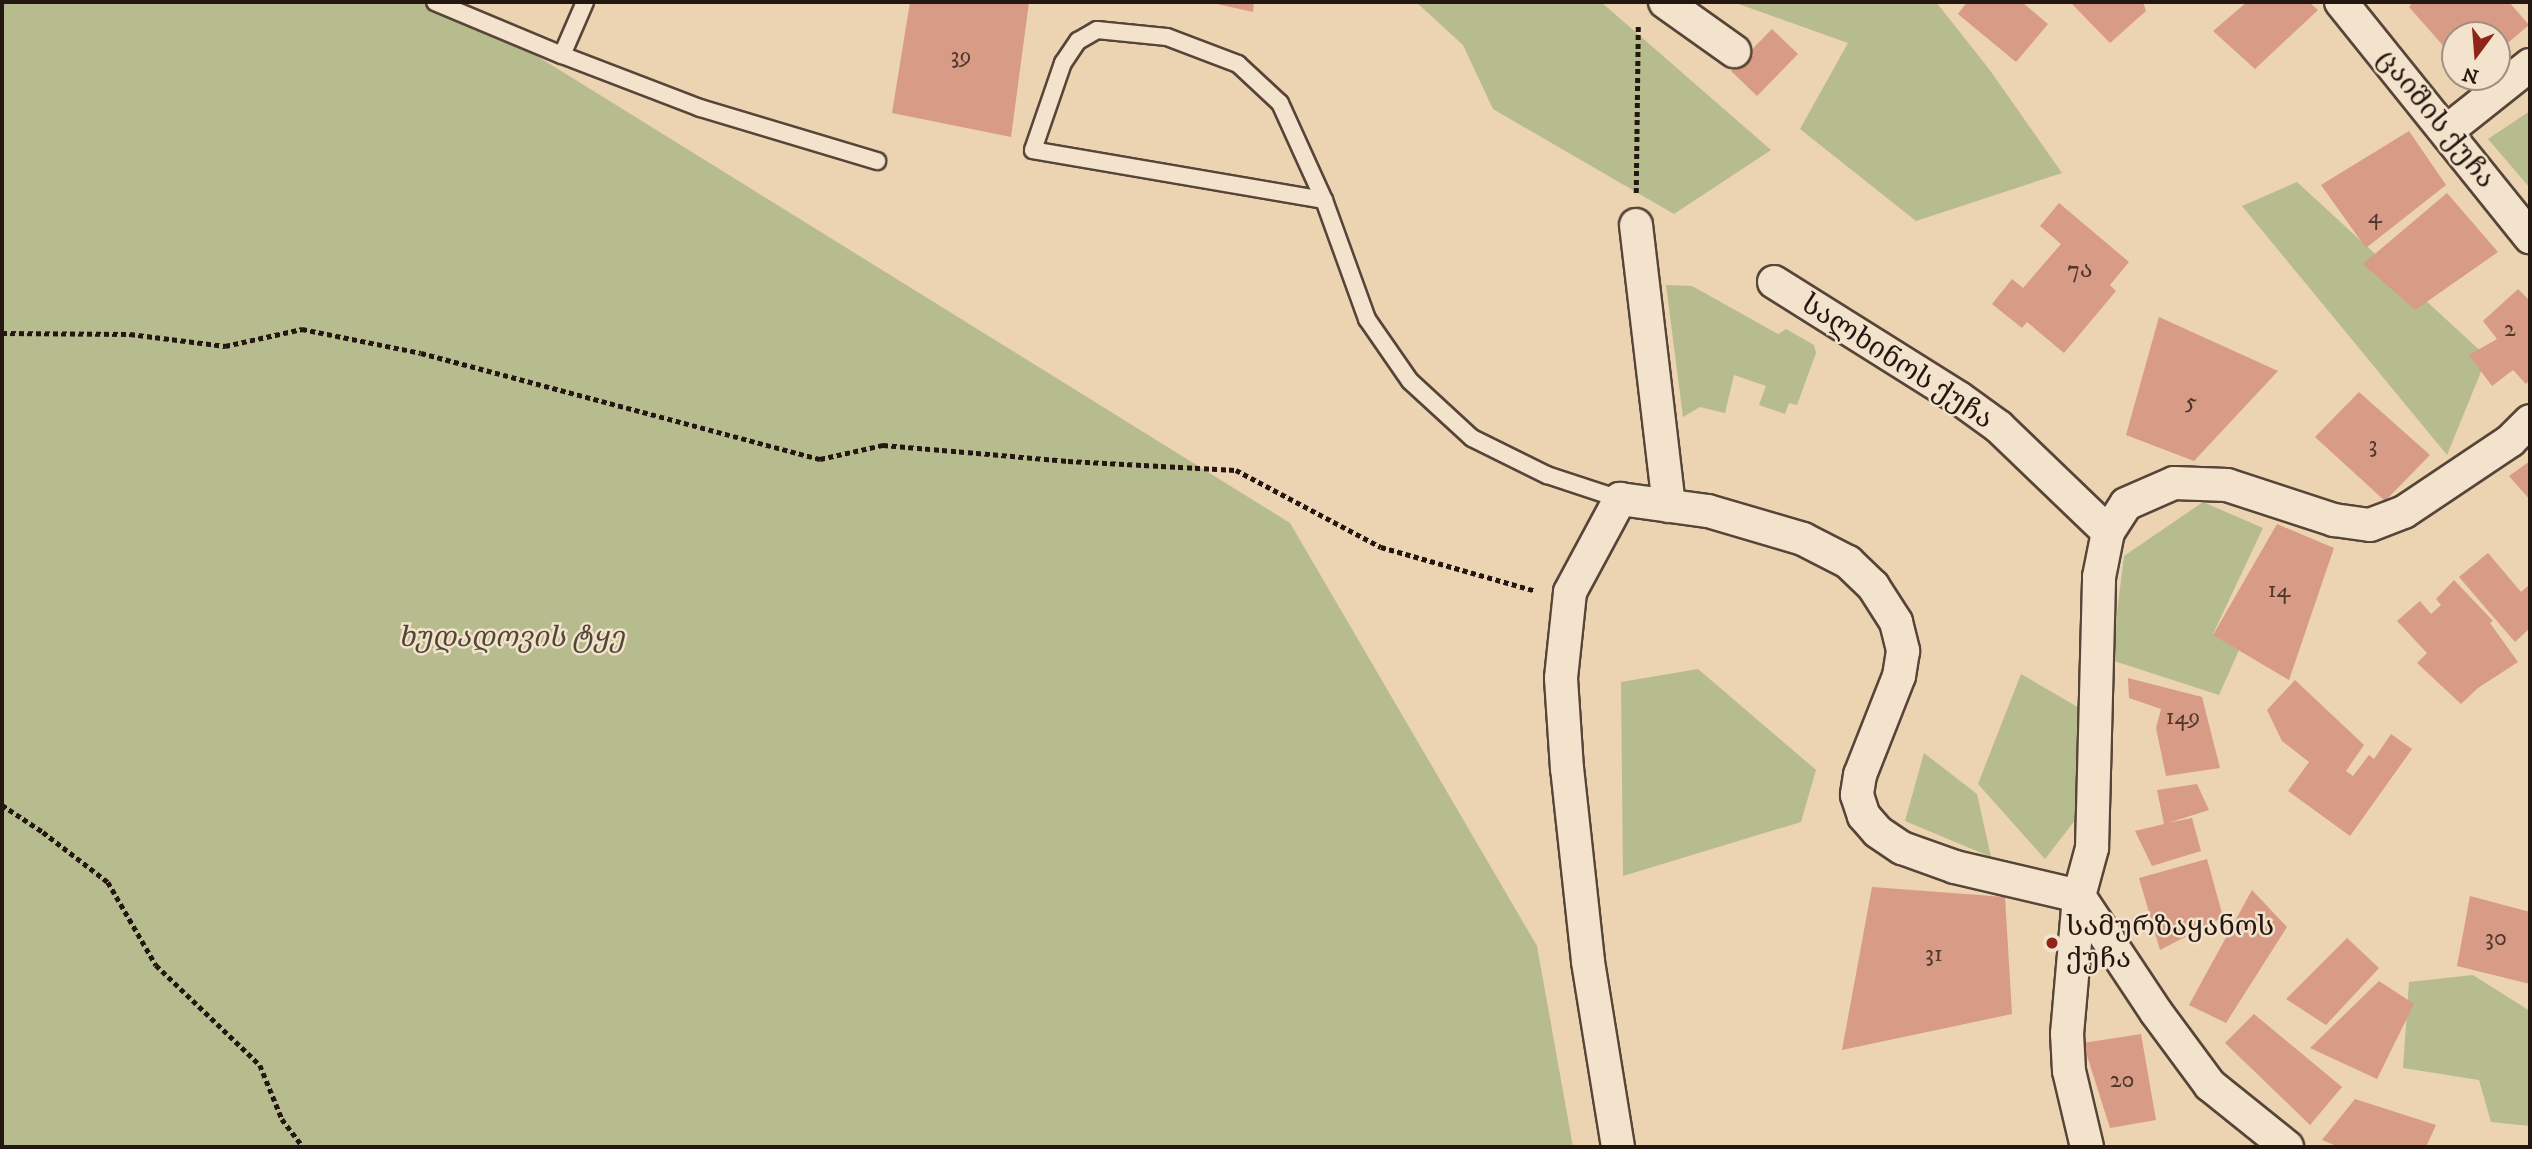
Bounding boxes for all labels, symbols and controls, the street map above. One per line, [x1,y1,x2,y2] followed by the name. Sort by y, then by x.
[2441,21,2511,91] north arrow
[951,43,971,71] house number: 39
[2370,43,2502,195] street label: ცაიშის ქუჩა
[2460,62,2481,88] text: N
[2368,203,2382,231] house number: 4
[2067,257,2093,285] house number: 7ა
[1795,287,1999,437] street label: სალხინოს ქუჩა
[2504,316,2516,344] house number: 2
[2185,389,2197,417] house number: 5
[2369,432,2377,460] house number: 3
[2268,577,2290,605] house number: 14
[397,621,625,655] park label: ხუდადოვის ტყე
[2166,704,2200,732] house number: 149
[2066,910,2274,976] place label: სამურზაყანოს ქუჩა
[2485,925,2507,953] house number: 30
[2044,935,2060,951] marker: სამურზაყანოს ქუჩა
[1925,941,1943,969] house number: 31
[2110,1067,2134,1095] house number: 20

